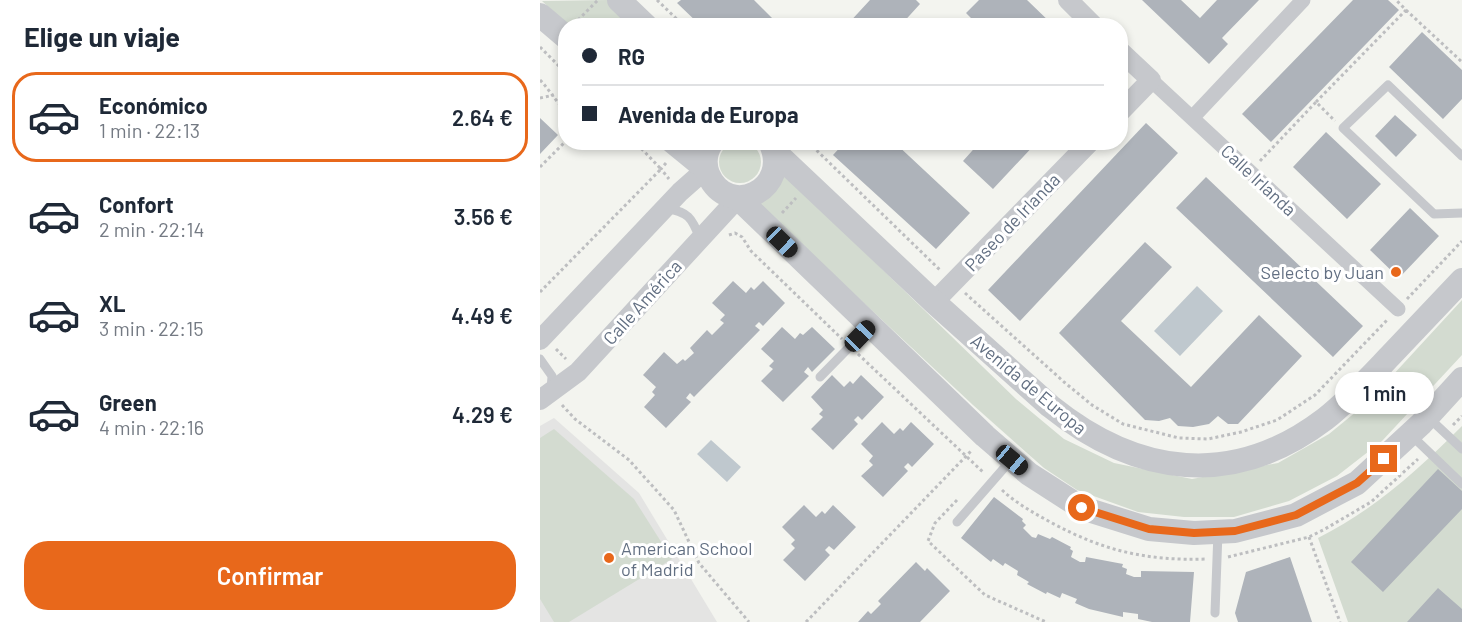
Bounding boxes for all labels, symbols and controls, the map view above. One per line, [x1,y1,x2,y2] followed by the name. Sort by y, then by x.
[24,20,180,52] text: Elige un viaje
[618,43,645,69] text: RG
[27,90,81,144] icon: car
[99,92,208,118] text: Económico
[618,101,799,127] text: Avenida de Europa
[452,104,513,130] text: 2.64 €
[99,118,200,142] text: 1 min · 22:13
[1217,140,1301,220] street label: Calle Irlanda
[960,168,1064,276] street label: Paseo de Irlanda
[27,189,81,243] icon: car
[99,191,174,217] text: Confort
[454,203,513,229] text: 3.56 €
[99,217,205,241] text: 2 min · 22:14
[763,223,801,261] car
[598,255,686,349] street label: Calle América
[1261,261,1384,283] place label: Selecto by Juan
[1389,265,1403,279] marker: Selecto by Juan
[27,288,81,342] icon: car
[99,290,125,316] text: XL
[451,302,513,328] text: 4.49 €
[99,316,203,340] text: 3 min · 22:15
[841,317,879,355] car
[967,329,1091,439] street label: Avenida de Europa
[1334,372,1434,414] callout: 1 min
[1363,381,1406,405] text: 1 min
[27,387,81,441] icon: car
[99,389,157,415] text: Green
[452,401,513,427] text: 4.29 €
[99,415,204,439] text: 4 min · 22:16
[992,442,1032,478] car
[1370,445,1397,472] route end
[1068,494,1095,521] route start
[621,537,753,580] place label: American School of Madrid
[24,541,516,610] button: Confirmar
[602,551,616,565] marker: American School of Madrid

